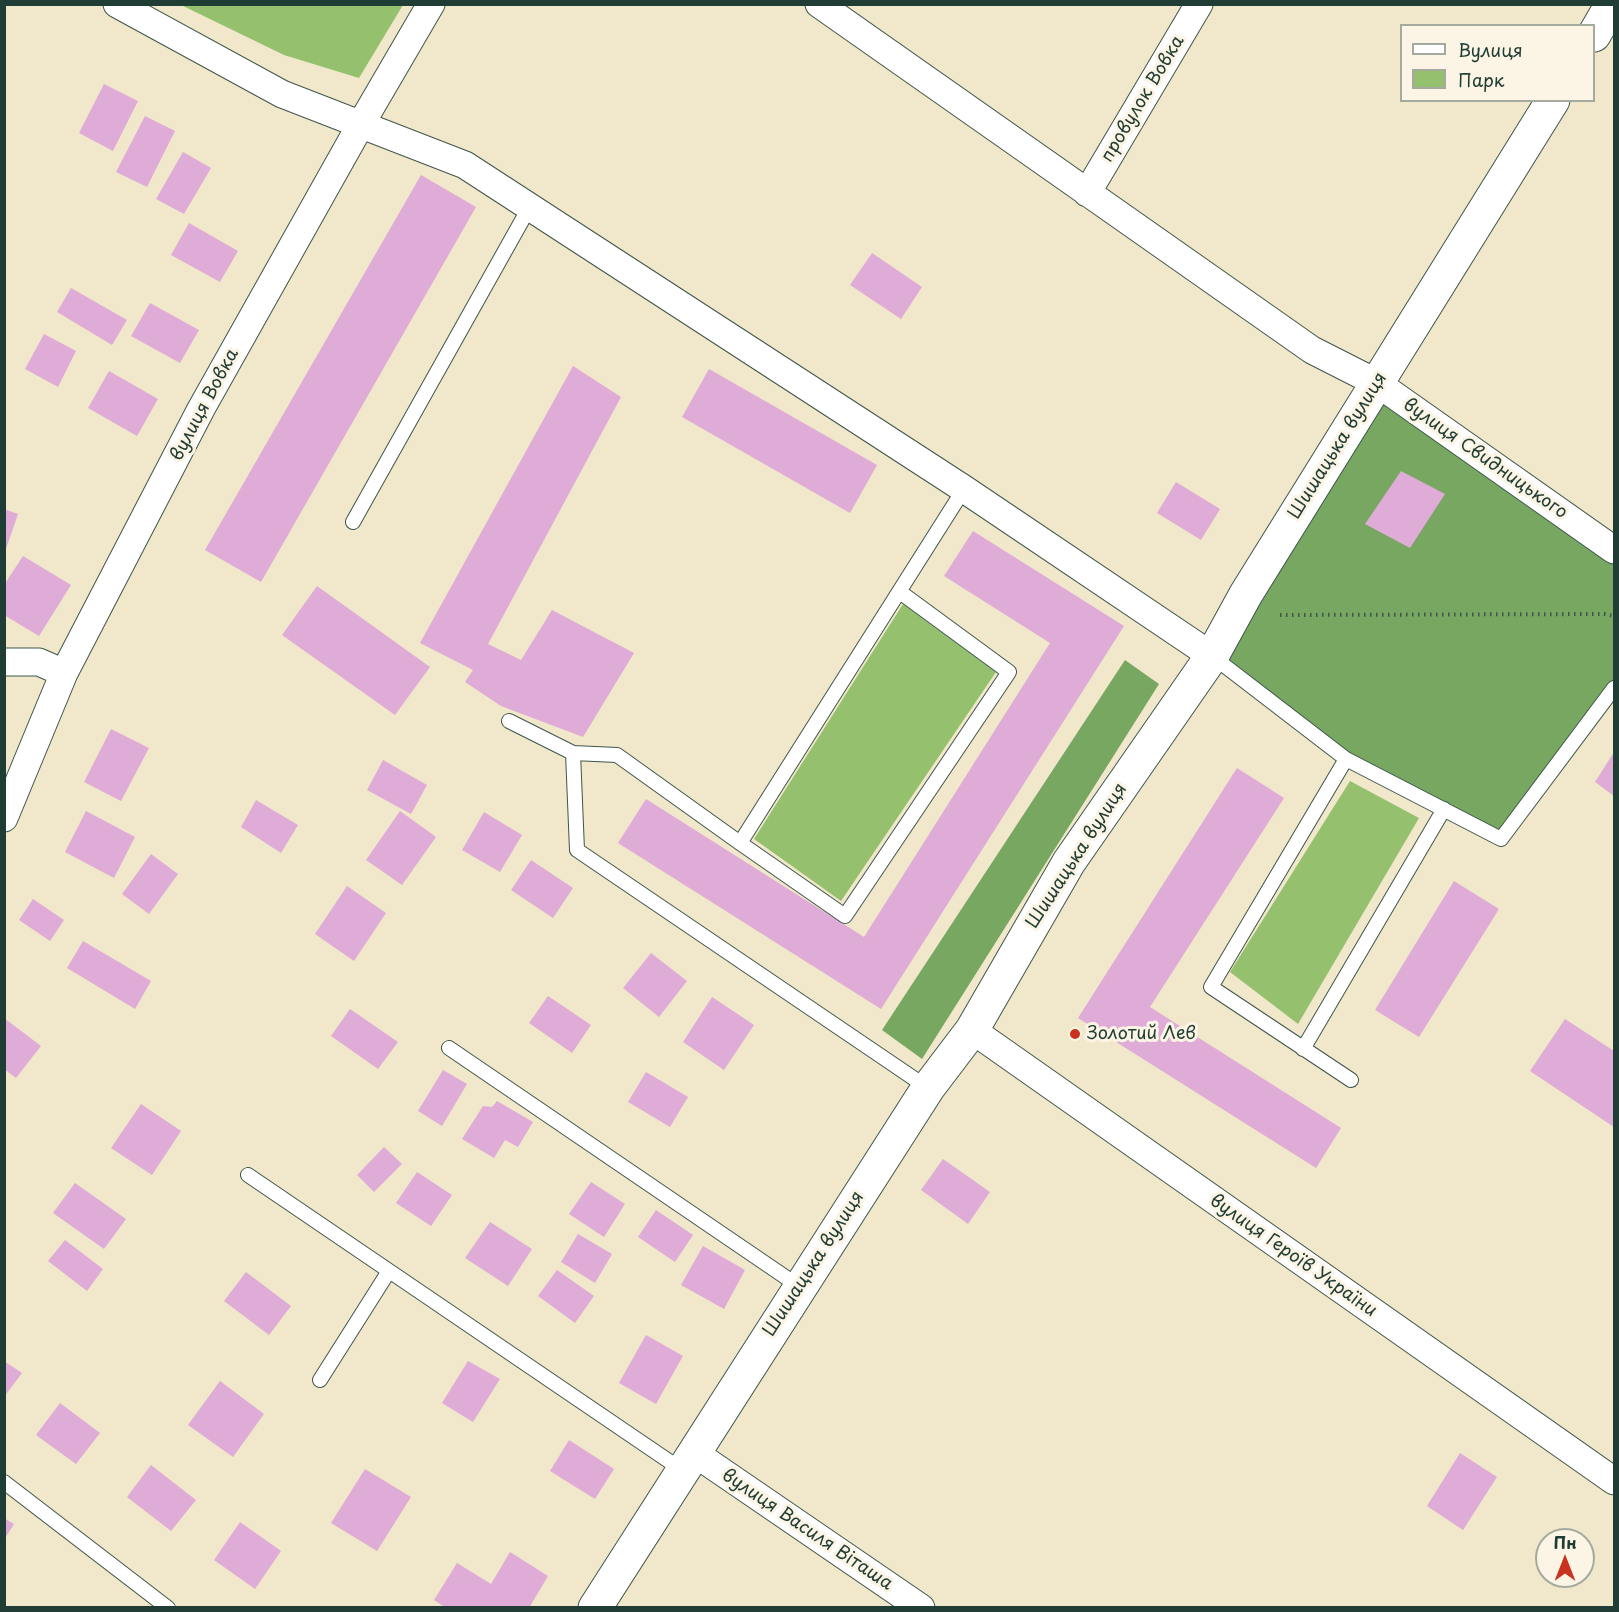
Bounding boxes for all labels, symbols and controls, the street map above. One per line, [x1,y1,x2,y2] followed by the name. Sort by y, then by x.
[1400,24,1595,102] legend
[1097,32,1189,166] street label: провулок Вовка
[1458,36,1523,63] text: Вулиця
[1458,66,1504,93] text: Парк
[166,345,244,465] street label: вулиця Вовка
[1284,369,1392,523] street label: Шишацька вулиця
[1399,394,1571,524] street label: вулиця Свидницького
[1022,779,1132,933] street label: Шишацька вулиця
[1087,1023,1196,1045] place label: Золотий Лев
[1068,1027,1082,1041] marker: Золотий Лев
[759,1187,869,1341] street label: Шишацька вулиця
[1205,1190,1381,1322] street label: вулиця Героїв України
[717,1465,897,1595] street label: вулиця Василя Віташа
[1535,1528,1595,1588] north arrow
[1553,1530,1577,1554] text: Пн

